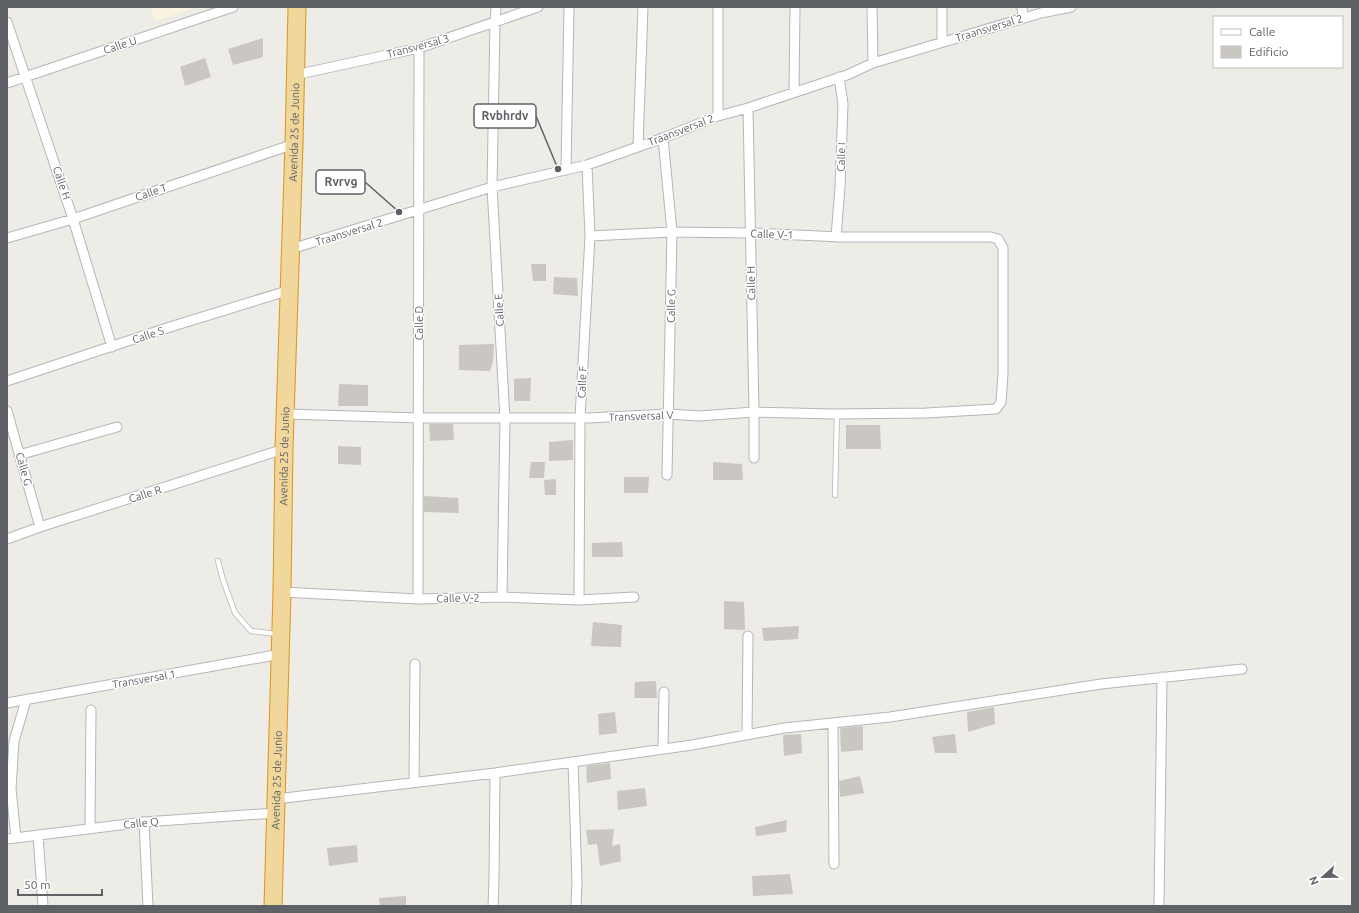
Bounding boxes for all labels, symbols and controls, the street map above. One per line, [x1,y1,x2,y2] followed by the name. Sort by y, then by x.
[954,12,1024,44] street label: Traansversal 2
[1213,16,1343,68] legend
[1249,25,1275,38] text: Calle
[385,32,451,60] street label: Transversal 3
[102,34,138,56] street label: Calle U
[1249,45,1289,58] text: Edificio
[287,83,301,182] street label: Avenida 25 de Junio
[474,104,536,128] callout: Rvbhrdv
[482,109,529,122] text: Rvbhrdv
[646,112,716,148] street label: Traansversal 2
[834,142,848,172] street label: Calle I
[51,165,73,201] street label: Calle H
[316,170,365,194] callout: Rvrvg
[325,175,357,188] text: Rvrvg
[133,181,169,203] street label: Calle T
[314,216,384,248] street label: Traansversal 2
[750,227,794,241] street label: Calle V-1
[745,266,757,300] street label: Calle H
[665,289,677,323] street label: Calle G
[492,293,506,327] street label: Calle E
[413,306,425,340] street label: Calle D
[131,324,166,346] street label: Calle S
[575,365,589,399] street label: Calle F
[277,406,291,506] street label: Avenida 25 de Junio
[608,409,674,423] street label: Transversal V
[14,451,34,487] street label: Calle G
[127,483,163,505] street label: Calle R
[436,592,480,604] street label: Calle V-2
[111,668,177,690] street label: Transversal 1
[269,730,284,830] street label: Avenida 25 de Junio
[123,815,159,831] street label: Calle Q
[1303,857,1343,897] north arrow
[18,871,102,897] scale bar
[1307,875,1321,887] text: N
[24,878,51,891] text: 50 m

